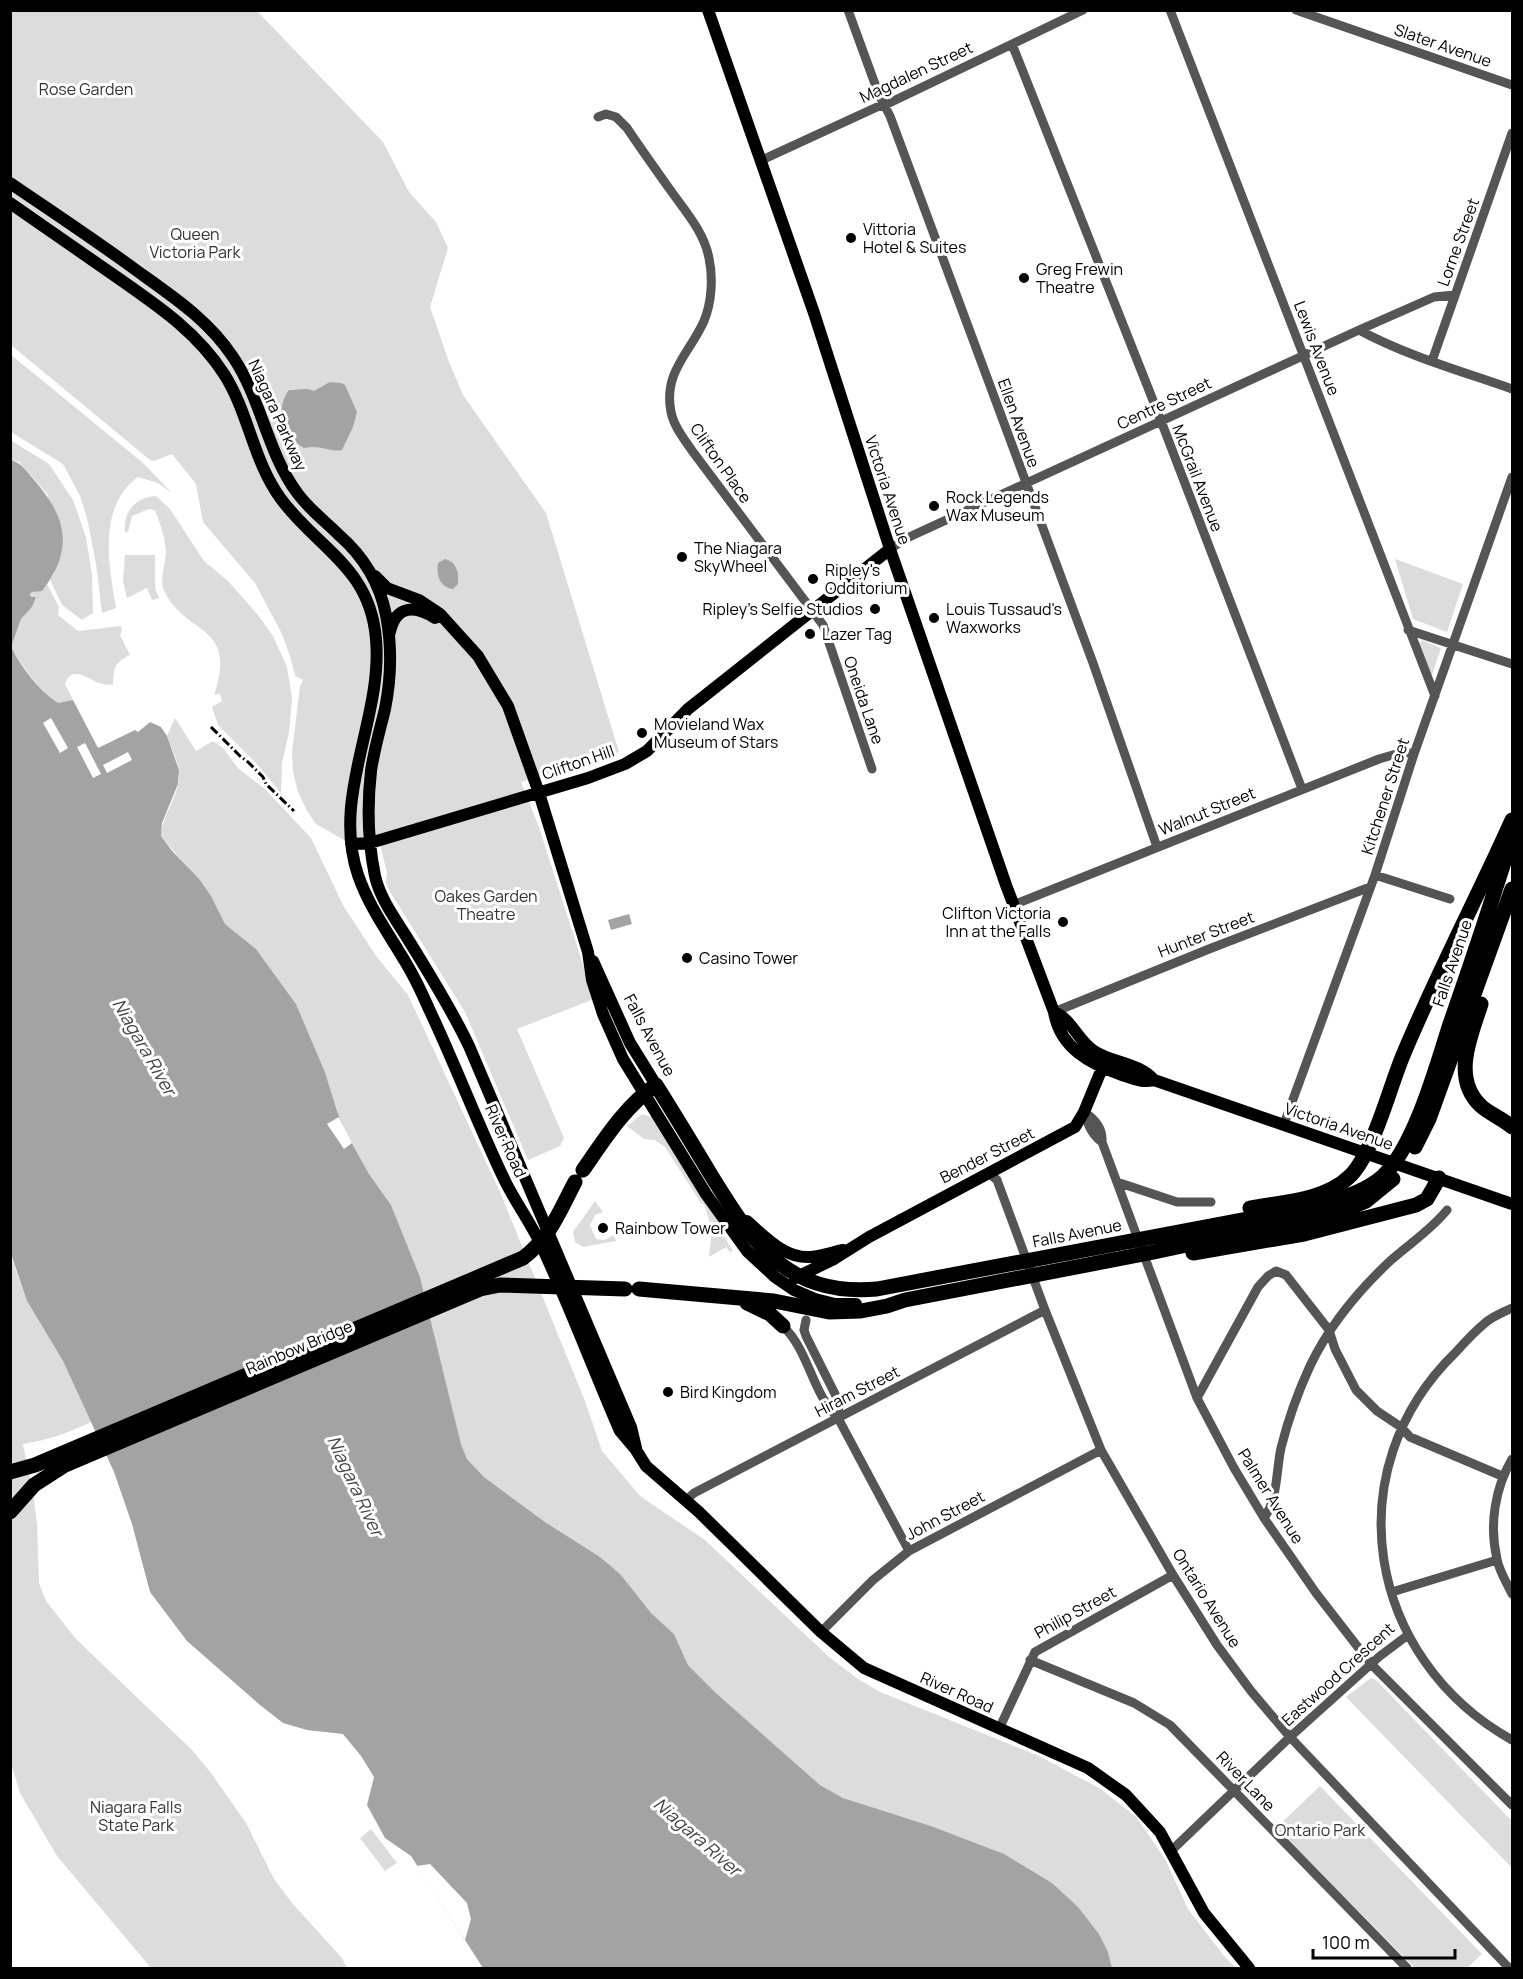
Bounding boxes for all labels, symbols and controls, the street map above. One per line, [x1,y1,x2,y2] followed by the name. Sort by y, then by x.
[1391,18,1495,72] street label: Slater Avenue
[856,36,976,108] street label: Magdalen Street
[39,78,133,100] park label: Rose Garden
[1432,195,1484,289] street label: Lorne Street
[863,218,966,258] place label: Vittoria Hotel & Suites
[150,223,242,263] park label: Queen Victoria Park
[844,231,858,245] marker: Vittoria Hotel & Suites
[1036,258,1123,298] place label: Greg Frewin Theatre
[1017,271,1031,285] marker: Greg Frewin Theatre
[1289,298,1345,398] street label: Lewis Avenue
[244,356,313,475] street label: Niagara Parkway
[1113,372,1215,434] street label: Centre Street
[993,375,1045,471] street label: Ellen Avenue
[685,419,757,507] street label: Clifton Place
[1167,421,1229,535] street label: McGrail Avenue
[860,432,916,548] street label: Victoria Avenue
[946,486,1049,526] place label: Rock Legends Wax Museum
[927,499,941,513] marker: Rock Legends Wax Museum
[694,537,782,577] place label: The Niagara SkyWheel
[675,550,689,564] marker: The Niagara SkyWheel
[825,559,907,599] place label: Ripley's Odditorium
[806,572,820,586] marker: Ripley's Odditorium
[703,598,863,620] place label: Ripley's Selfie Studios
[946,598,1062,638] place label: Louis Tussaud's Waxworks
[868,602,882,616] marker: Ripley's Selfie Studios
[927,611,941,625] marker: Louis Tussaud's Waxworks
[822,623,892,645] place label: Lazer Tag
[803,627,817,641] marker: Lazer Tag
[839,653,889,747] street label: Oneida Lane
[654,713,778,753] place label: Movieland Wax Museum of Stars
[635,726,649,740] marker: Movieland Wax Museum of Stars
[1356,735,1414,857] street label: Kitchener Street
[539,739,617,785] street label: Clifton Hill
[1155,782,1259,840] street label: Walnut Street
[434,885,538,925] park label: Oakes Garden Theatre
[942,902,1051,942] place label: Clifton Victoria Inn at the Falls
[1155,906,1257,962] street label: Hunter Street
[1056,915,1070,929] marker: Clifton Victoria Inn at the Falls
[1427,917,1477,1009] street label: Falls Avenue
[699,947,798,969] place label: Casino Tower
[680,951,694,965] marker: Casino Tower
[619,990,681,1080] street label: Falls Avenue
[107,994,184,1102] water label: Niagara River
[1282,1097,1396,1155] street label: Victoria Avenue
[480,1101,532,1181] street label: River Road
[936,1122,1038,1188] street label: Bender Street
[1030,1214,1124,1252] street label: Falls Avenue
[615,1217,726,1239] place label: Rainbow Tower
[596,1221,610,1235] marker: Rainbow Tower
[242,1315,356,1379] street label: Rainbow Bridge
[811,1360,903,1422] street label: Hiram Street
[680,1381,777,1403] place label: Bird Kingdom
[661,1385,675,1399] marker: Bird Kingdom
[322,1431,391,1542] water label: Niagara River
[1233,1444,1309,1548] street label: Palmer Avenue
[902,1485,988,1545] street label: John Street
[1168,1544,1246,1652] street label: Ontario Avenue
[1030,1581,1120,1643] street label: Philip Street
[1277,1617,1399,1731] street label: Eastwood Crescent
[917,1666,997,1718] street label: River Road
[1212,1746,1280,1816] street label: River Lane
[649,1792,748,1882] water label: Niagara River
[90,1796,182,1836] park label: Niagara Falls State Park
[1275,1819,1366,1841] park label: Ontario Park
[1313,1922,1456,1960] scale bar
[1322,1930,1370,1954] text: 100 m

